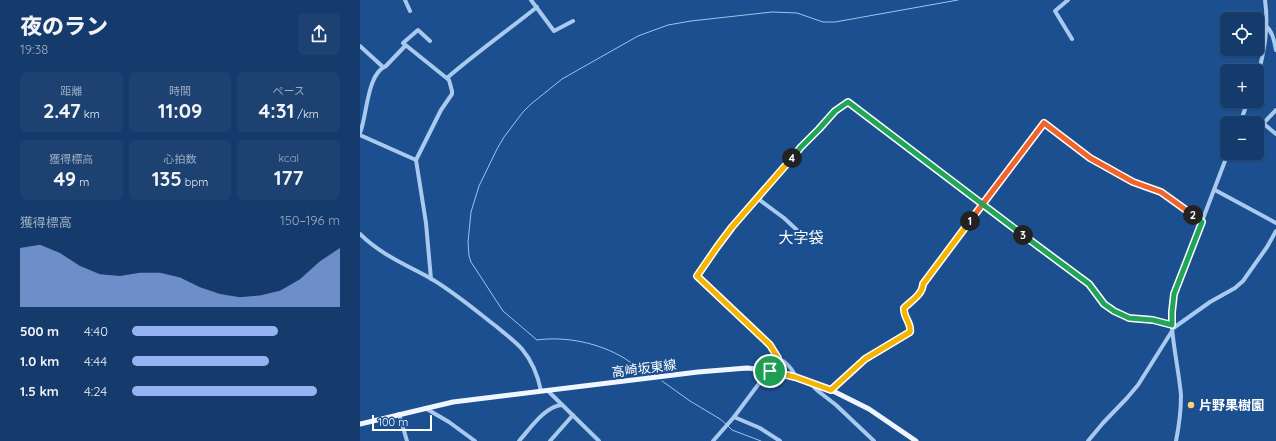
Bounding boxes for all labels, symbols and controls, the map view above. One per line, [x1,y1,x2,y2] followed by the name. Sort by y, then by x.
[20,12,108,40] text: 夜のラン
[1220,12,1264,160] map controls
[1220,12,1264,56] button: locate
[298,13,340,55] button: share
[20,41,48,57] text: 19:38
[1220,64,1264,108] button: +
[60,84,82,98] text: 距離
[169,84,191,98] text: 時間
[272,84,305,98] text: ペース
[43,98,81,123] text: 2.47
[158,98,202,123] text: 11:09
[258,98,294,123] text: 4:31
[81,107,100,121] text: km
[294,107,319,121] text: /km
[1220,116,1264,160] button: −
[782,148,802,168] pin: 4
[278,151,299,165] text: kcal
[789,151,795,165] text: 4
[49,152,93,166] text: 獲得標高
[163,152,196,166] text: 心拍数
[274,165,304,190] text: 177
[53,166,76,191] text: 49
[152,166,182,191] text: 135
[76,175,89,189] text: m
[182,175,208,189] text: bpm
[1183,205,1203,225] pin: 2
[1190,208,1196,222] text: 2
[960,211,980,231] pin: 1
[280,212,340,228] text: 150–196 m
[20,214,72,230] text: 獲得標高
[968,214,972,228] text: 1
[1013,225,1033,245] pin: 3
[778,228,824,247] district label: 大字袋
[1020,228,1026,242] text: 3
[20,323,59,339] text: 500 m
[84,323,108,339] text: 4:40
[20,353,59,369] text: 1.0 km
[84,353,107,369] text: 4:44
[753,354,787,388] pin
[611,356,677,380] street label: 高崎坂東線
[759,360,781,382] icon: arrive
[20,383,59,399] text: 1.5 km
[84,383,107,399] text: 4:24
[1199,397,1264,413] place label: 片野果樹園
[1186,400,1196,410] marker: 片野果樹園
[372,413,432,432] scale bar
[378,415,408,429] text: 100 m

